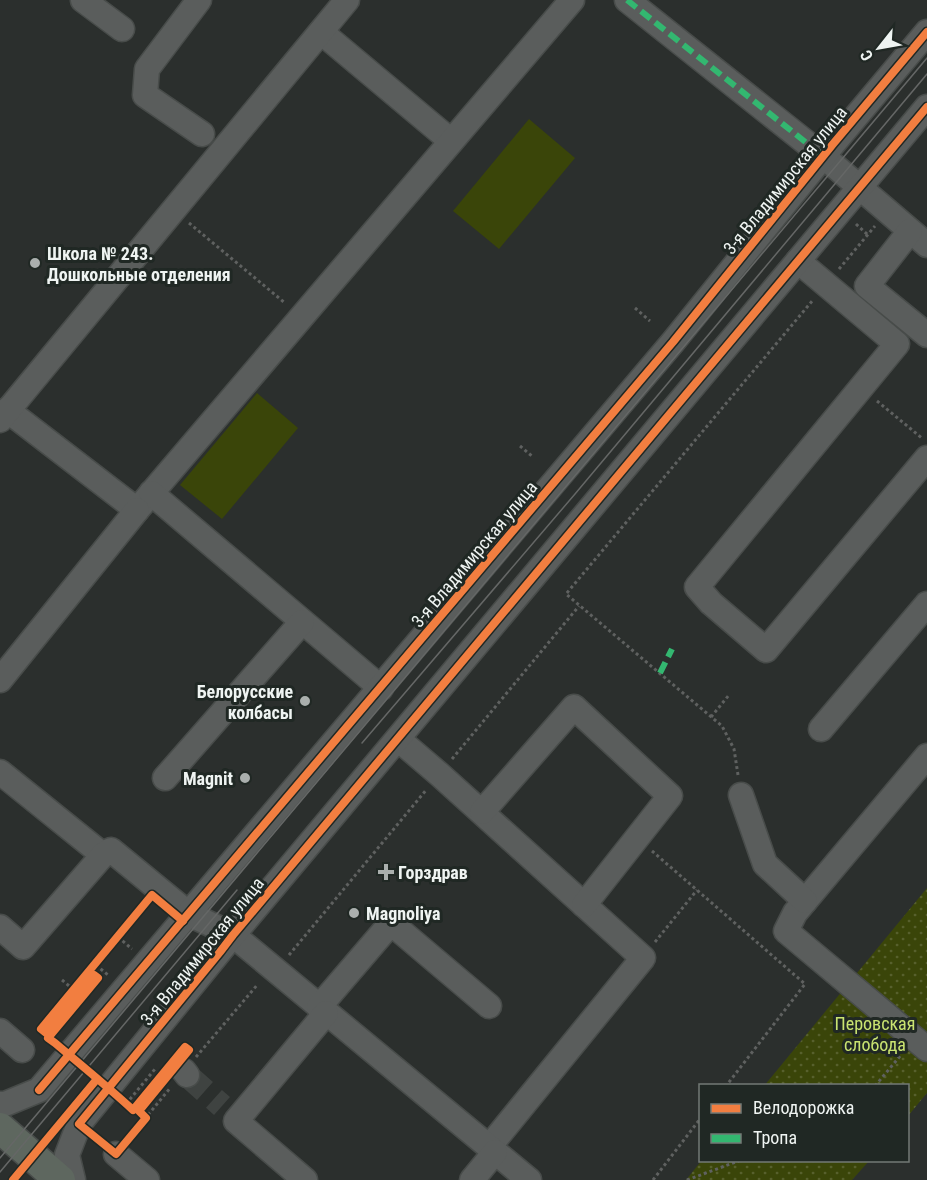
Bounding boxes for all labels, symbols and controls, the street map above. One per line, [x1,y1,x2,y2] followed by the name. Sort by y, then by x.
[849,18,909,78] north arrow
[856,47,877,64] text: С
[719,102,851,258] street label: 3-я Владимирская улица
[47,243,231,285] place label: Школа № 243. Дошкольные отделения
[28,256,42,270] marker: Школа № 243. Дошкольные отделения
[407,477,541,631] street label: 3-я Владимирская улица
[197,681,293,723] place label: Белорусские колбасы
[298,694,312,708] marker: Белорусские колбасы
[183,768,233,789] place label: Magnit
[238,771,252,785] marker: Magnit
[398,862,468,883] place label: Горздрав
[379,865,393,879] marker: Горздрав
[136,873,268,1029] street label: 3-я Владимирская улица
[366,903,440,924] place label: Magnoliya
[347,906,361,920] marker: Magnoliya
[835,1013,915,1055] park label: Перовская слобода
[699,1084,909,1162] legend
[753,1097,854,1118] text: Велодорожка
[753,1127,797,1148] text: Тропа

